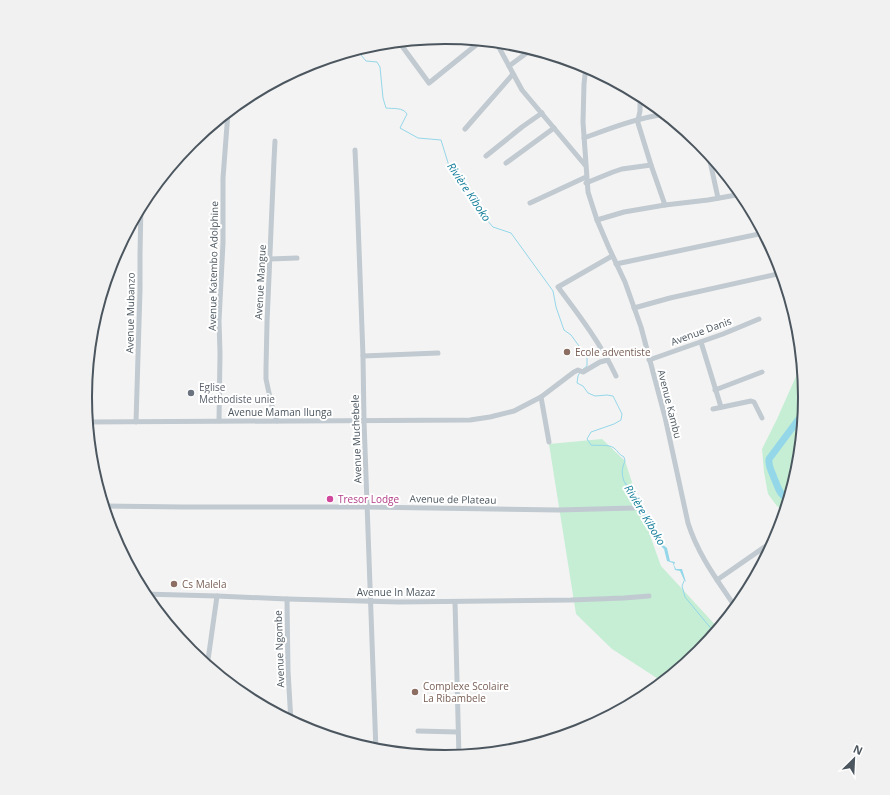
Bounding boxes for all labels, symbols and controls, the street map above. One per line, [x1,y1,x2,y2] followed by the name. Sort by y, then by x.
[444,159,495,224] water label: Rivière Kiboko
[205,201,221,331] street label: Avenue Katembo Adolphine
[251,244,269,320] street label: Avenue Mangue
[122,272,138,354] street label: Avenue Mubanzo
[669,313,734,348] street label: Avenue Danis
[575,345,651,359] place label: Ecole adventiste
[562,347,572,357] marker: Ecole adventiste
[655,368,685,440] street label: Avenue Kambu
[199,380,275,406] place label: Eglise Methodiste unie
[186,388,196,398] marker: Eglise Methodiste unie
[347,394,365,484] street label: Avenue Muchebele
[228,405,332,419] street label: Avenue Maman Ilunga
[621,482,669,548] water label: Rivière Kiboko
[410,491,496,507] street label: Avenue de Plateau
[338,492,399,506] place label: Tresor Lodge
[325,494,335,504] marker: Tresor Lodge
[182,577,226,591] place label: Cs Malela
[169,579,179,589] marker: Cs Malela
[357,585,436,599] street label: Avenue In Mazaz
[271,610,287,688] street label: Avenue Ngombe
[423,679,509,705] place label: Complexe Scolaire La Ribambele
[410,687,420,697] marker: Complexe Scolaire La Ribambele
[834,739,874,779] north arrow
[851,741,865,758] text: N

